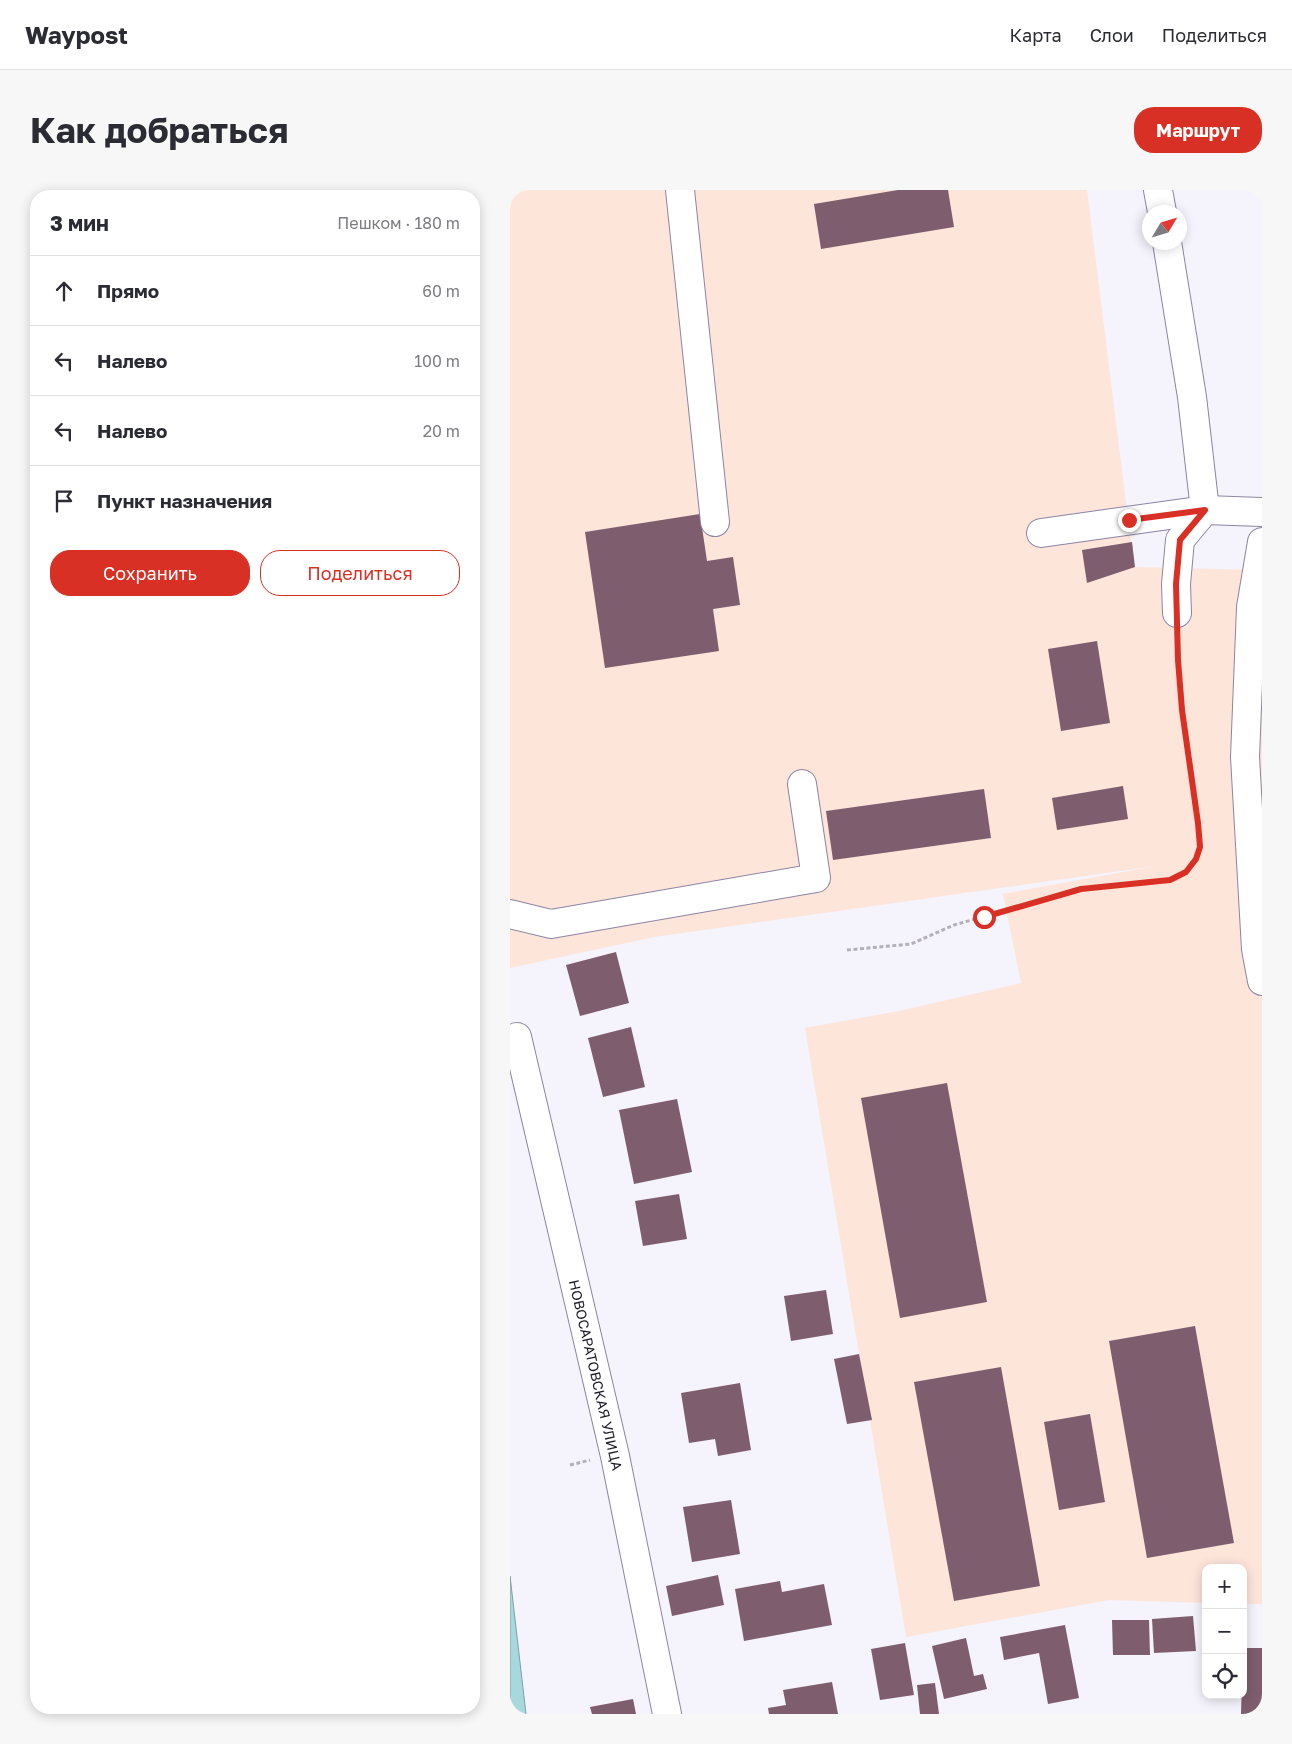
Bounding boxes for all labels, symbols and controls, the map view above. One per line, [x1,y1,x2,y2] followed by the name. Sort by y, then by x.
[25,20,128,49] text: Waypost
[1010,24,1062,46] text: Карта
[1090,24,1134,46] text: Слои
[1162,24,1267,46] text: Поделиться
[1134,107,1262,153] button: Маршрут
[30,109,288,151] text: Как добраться
[1142,205,1187,250] north arrow
[50,210,109,236] text: 3 мин
[337,213,460,233] text: Пешком · 180 m
[50,277,78,305] icon: ahead
[97,279,159,302] text: Прямо
[422,281,460,301] text: 60 m
[50,347,78,375] icon: left
[97,349,167,372] text: Налево
[414,351,460,371] text: 100 m
[50,417,78,445] icon: left
[97,419,167,442] text: Налево
[423,421,460,441] text: 20 m
[50,487,78,515] icon: arrive
[97,489,272,512] text: Пункт назначения
[1118,509,1141,532] route end
[50,550,250,596] button: Сохранить
[260,550,460,596] button: Поделиться
[973,906,996,929] route start
[566,1278,626,1473] street label: НОВОСАРАТОВСКАЯ УЛИЦА
[1202,1564,1247,1699] map controls
[1202,1564,1247,1609] button: +
[1202,1609,1247,1654] button: −
[1202,1654,1247,1699] button: locate

